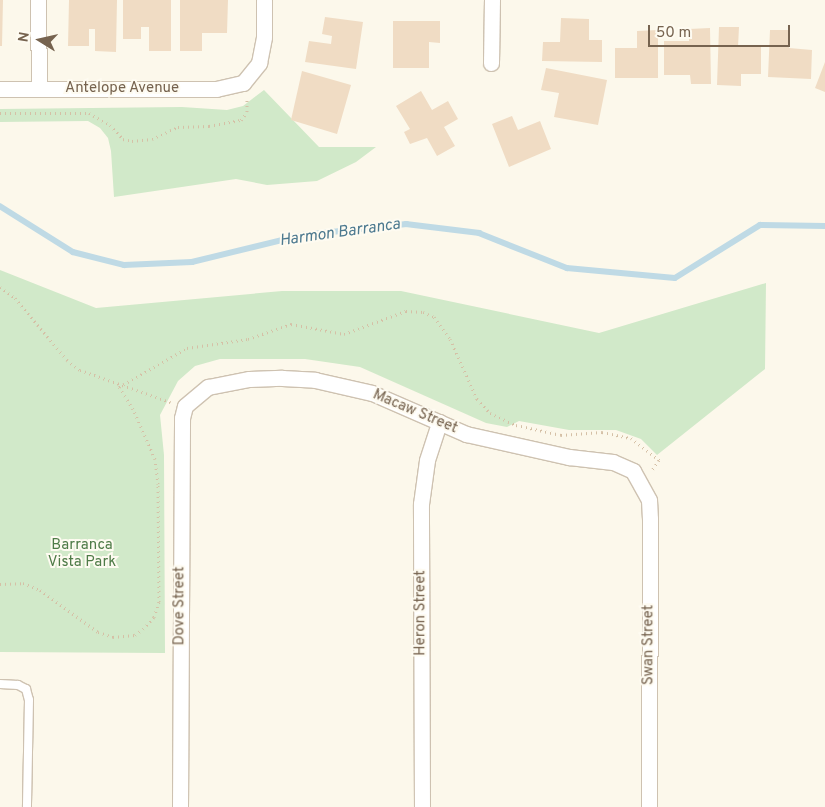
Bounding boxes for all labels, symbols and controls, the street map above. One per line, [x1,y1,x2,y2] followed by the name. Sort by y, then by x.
[15,15,65,65] north arrow
[650,15,792,47] scale bar
[656,24,691,43] text: 50 m
[15,31,34,44] text: N
[65,80,179,98] street label: Antelope Avenue
[279,215,401,251] water label: Harmon Barranca
[370,386,460,438] street label: Macaw Street
[48,536,116,571] park label: Barranca Vista Park
[171,567,189,645] street label: Dove Street
[412,570,430,656] street label: Heron Street
[640,605,658,685] street label: Swan Street

